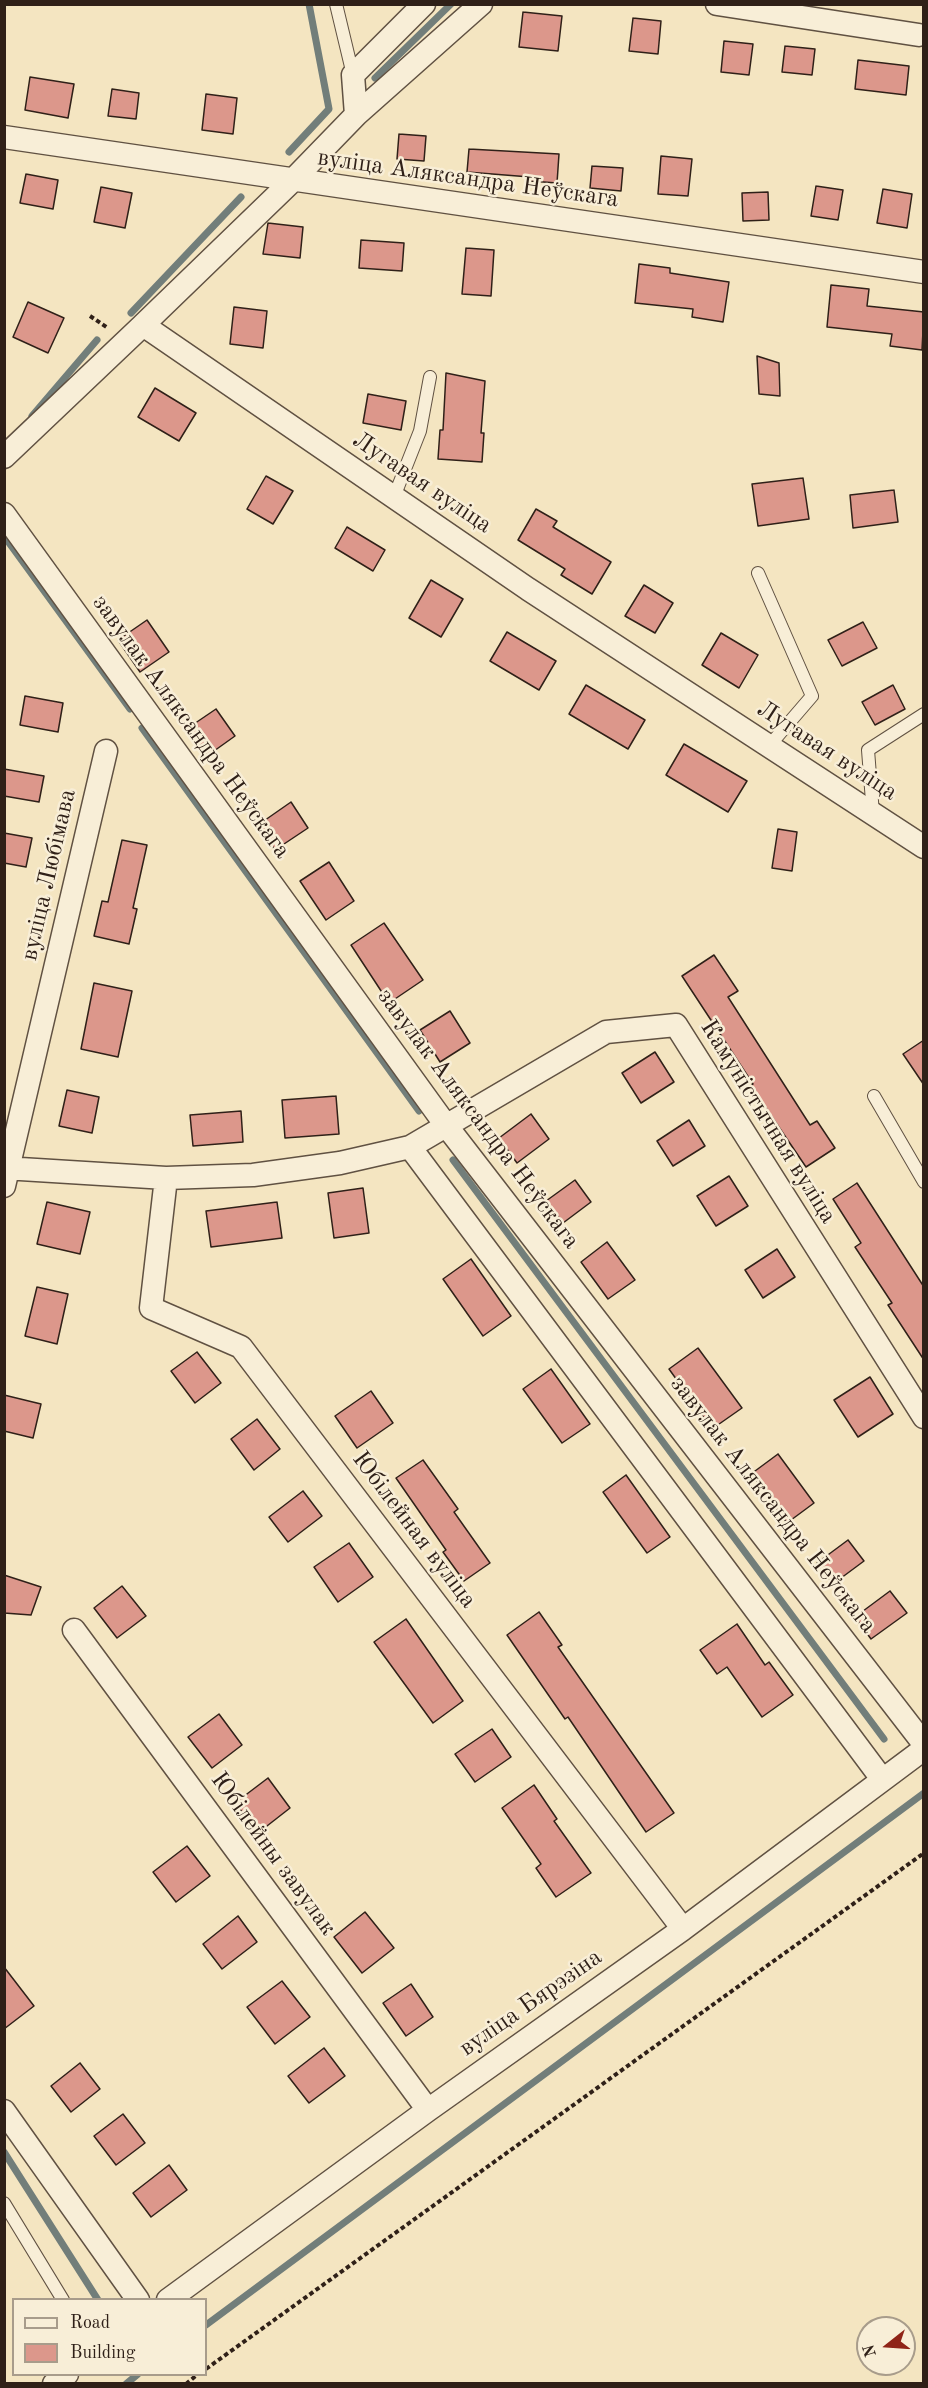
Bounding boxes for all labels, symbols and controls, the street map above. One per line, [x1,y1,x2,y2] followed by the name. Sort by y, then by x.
[316,144,620,214] street label: вуліца Аляксандра Неўскага
[347,426,497,540] street label: Лугавая вуліца
[86,590,296,864] street label: завулак Аляксандра Неўскага
[751,695,903,807] street label: Лугавая вуліца
[15,786,83,964] street label: вуліца Любімава
[371,983,585,1255] street label: завулак Аляксандра Неўскага
[694,1015,842,1229] street label: Камуністычная вуліца
[664,1371,882,1639] street label: завулак Аляксандра Неўскага
[346,1446,482,1614] street label: Юбілейная вуліца
[204,1767,342,1941] street label: Юбілейны завулак
[454,1943,608,2063] street label: вуліца Бярэзіна
[12,2298,207,2376] legend
[70,2314,110,2332] text: Road
[856,2316,916,2376] north arrow
[861,2342,880,2359] text: N
[70,2344,135,2362] text: Building

